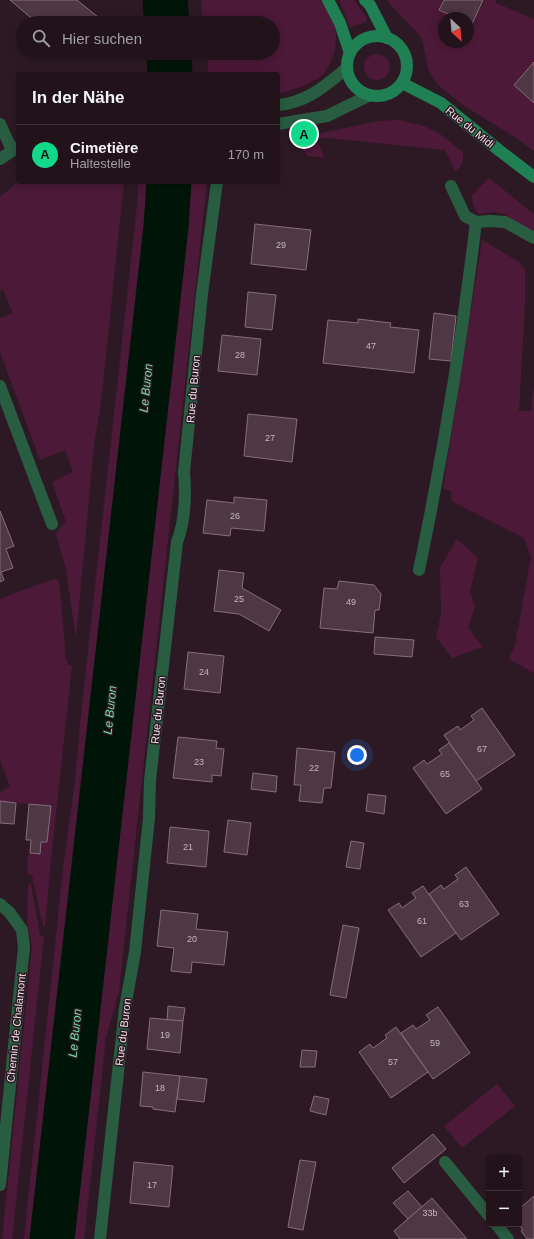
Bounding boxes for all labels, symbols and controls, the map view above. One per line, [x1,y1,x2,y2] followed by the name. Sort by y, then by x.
[438,12,474,48] north arrow
[16,16,280,60] search box
[30,27,52,49] icon: search
[62,30,142,47] text: Hier suchen
[32,88,125,107] text: In der Nähe
[443,104,497,150] street label: Rue du Midi
[291,119,317,149] pin: A
[70,139,138,156] text: Cimetière
[40,147,50,162] text: A
[228,147,264,162] text: 170 m
[70,156,131,171] text: Haltestelle
[276,240,286,250] house number: 29
[366,341,376,351] house number: 47
[235,350,245,360] house number: 28
[184,355,202,423] street label: Rue du Buron
[136,363,156,413] water label: Le Buron
[265,433,275,443] house number: 27
[230,511,240,521] house number: 26
[234,594,244,604] house number: 25
[346,597,356,607] house number: 49
[199,667,209,677] house number: 24
[148,676,168,744] street label: Rue du Buron
[100,685,120,735] water label: Le Buron
[477,744,487,754] house number: 67
[347,745,367,765] your location
[194,757,204,767] house number: 23
[309,763,319,773] house number: 22
[440,769,450,779] house number: 65
[183,842,193,852] house number: 21
[459,899,469,909] house number: 63
[417,916,427,926] house number: 61
[187,934,197,944] house number: 20
[4,973,28,1083] street label: Chemin de Chalamont
[113,998,133,1066] street label: Rue du Buron
[65,1008,85,1058] water label: Le Buron
[160,1030,170,1040] house number: 19
[430,1038,440,1048] house number: 59
[388,1057,398,1067] house number: 57
[155,1083,165,1093] house number: 18
[486,1155,522,1227] map controls
[486,1155,522,1191] button: +
[147,1180,157,1190] house number: 17
[486,1191,522,1227] button: −
[422,1208,438,1218] house number: 33b

